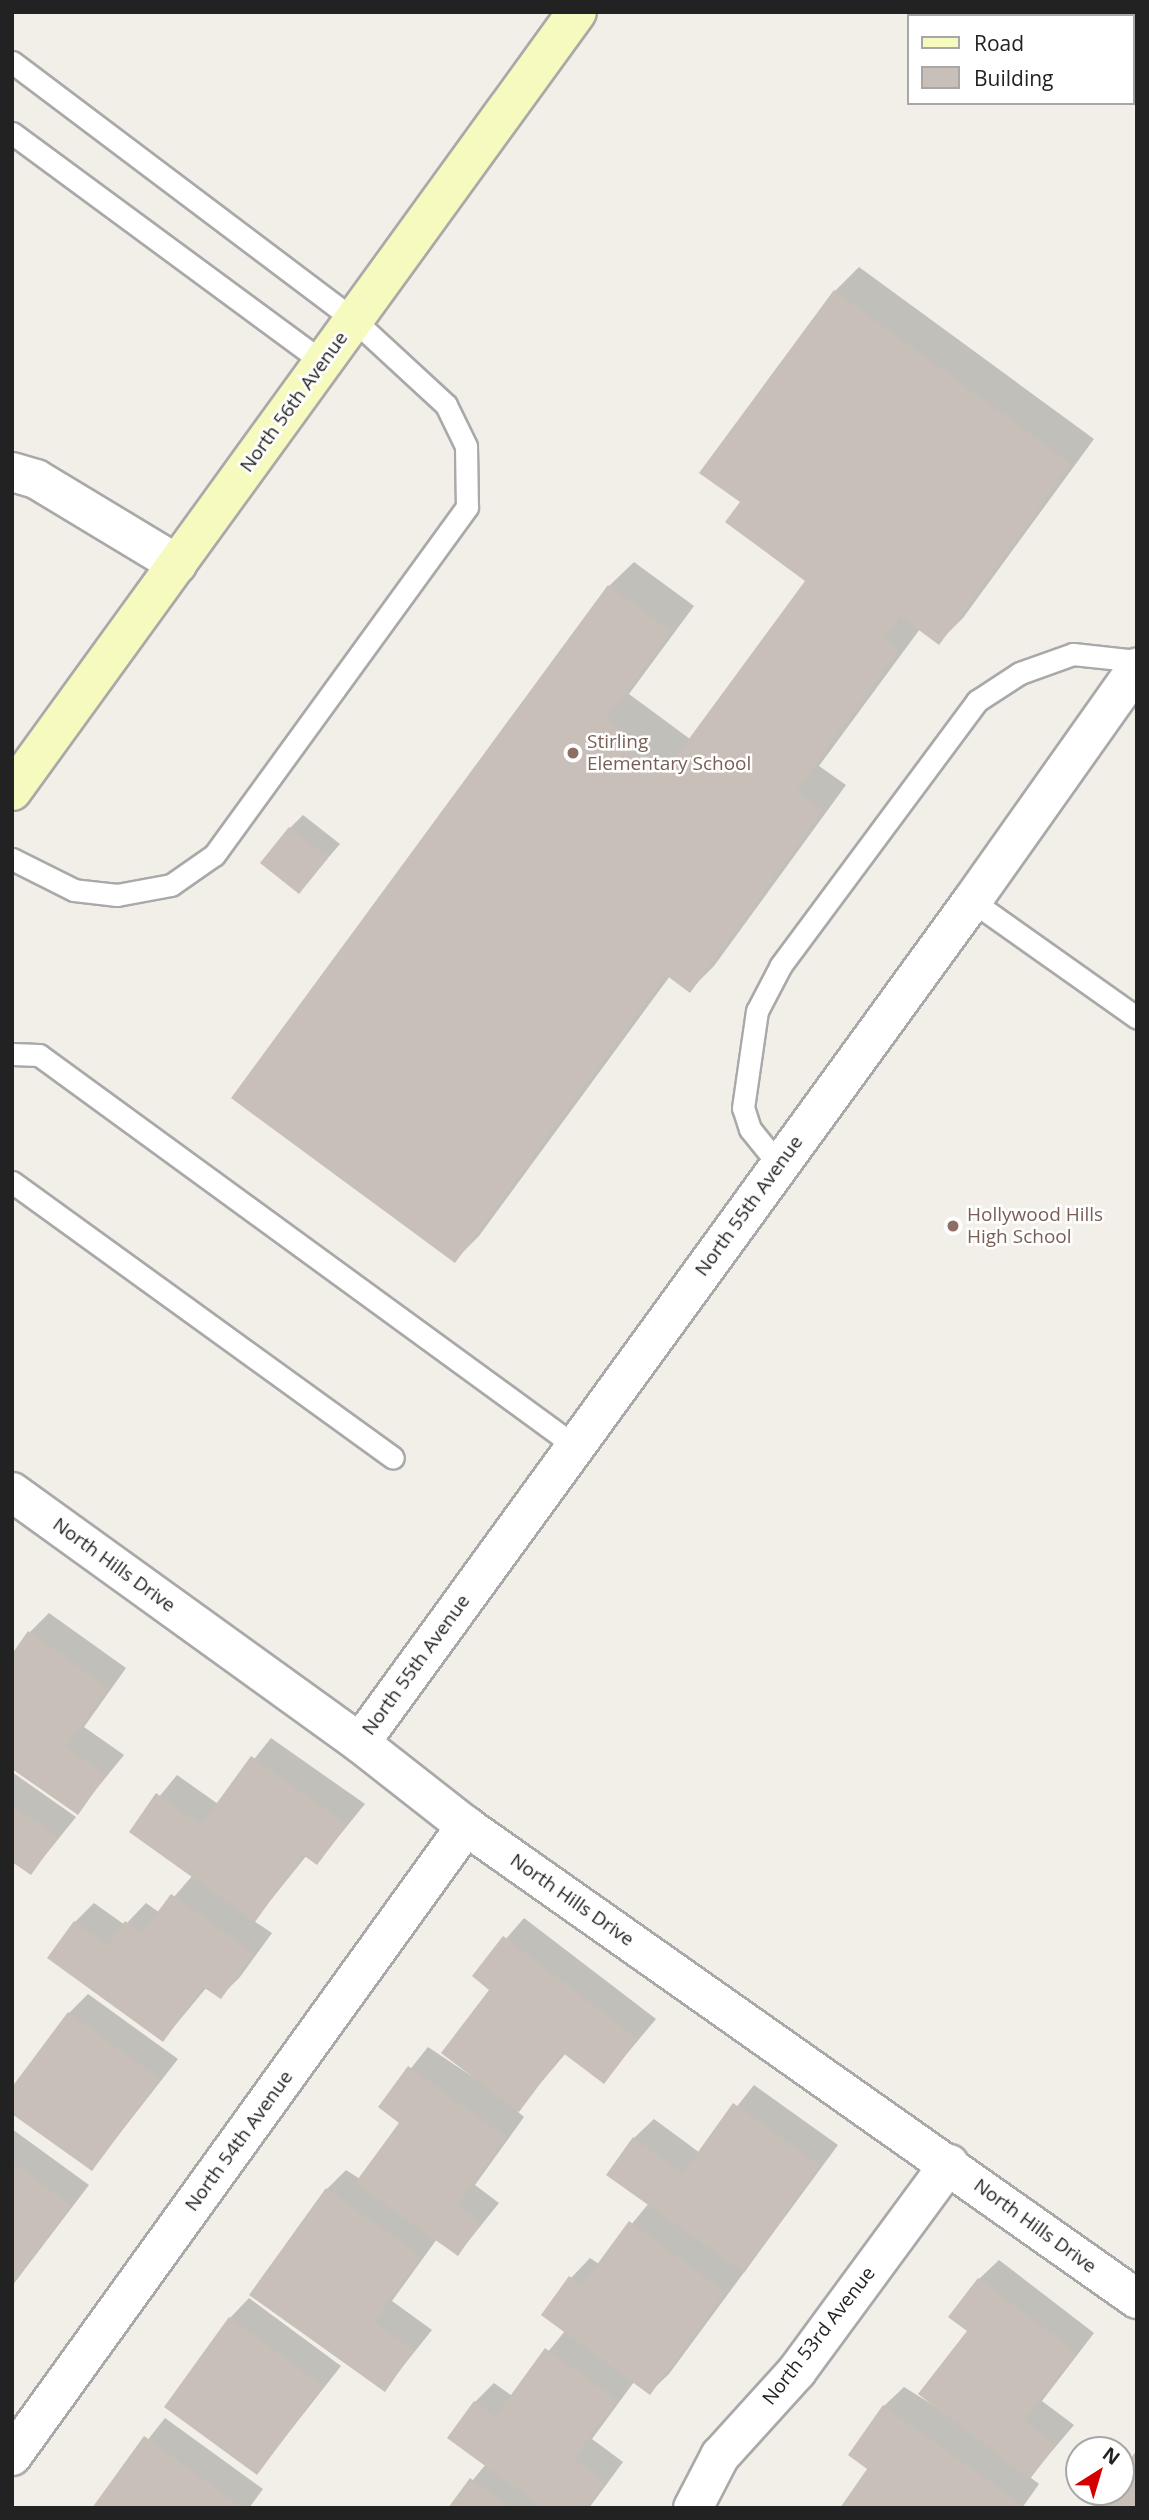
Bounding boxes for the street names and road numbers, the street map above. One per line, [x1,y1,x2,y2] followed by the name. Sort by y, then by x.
[235,327,353,477] street label: North 56th Avenue
[690,1131,808,1281] street label: North 55th Avenue
[48,1513,180,1617] street label: North Hills Drive
[357,1590,475,1740] street label: North 55th Avenue
[506,1849,638,1951] street label: North Hills Drive
[180,2066,298,2216] street label: North 54th Avenue
[969,2174,1101,2278] street label: North Hills Drive
[758,2262,880,2410] street label: North 53rd Avenue

